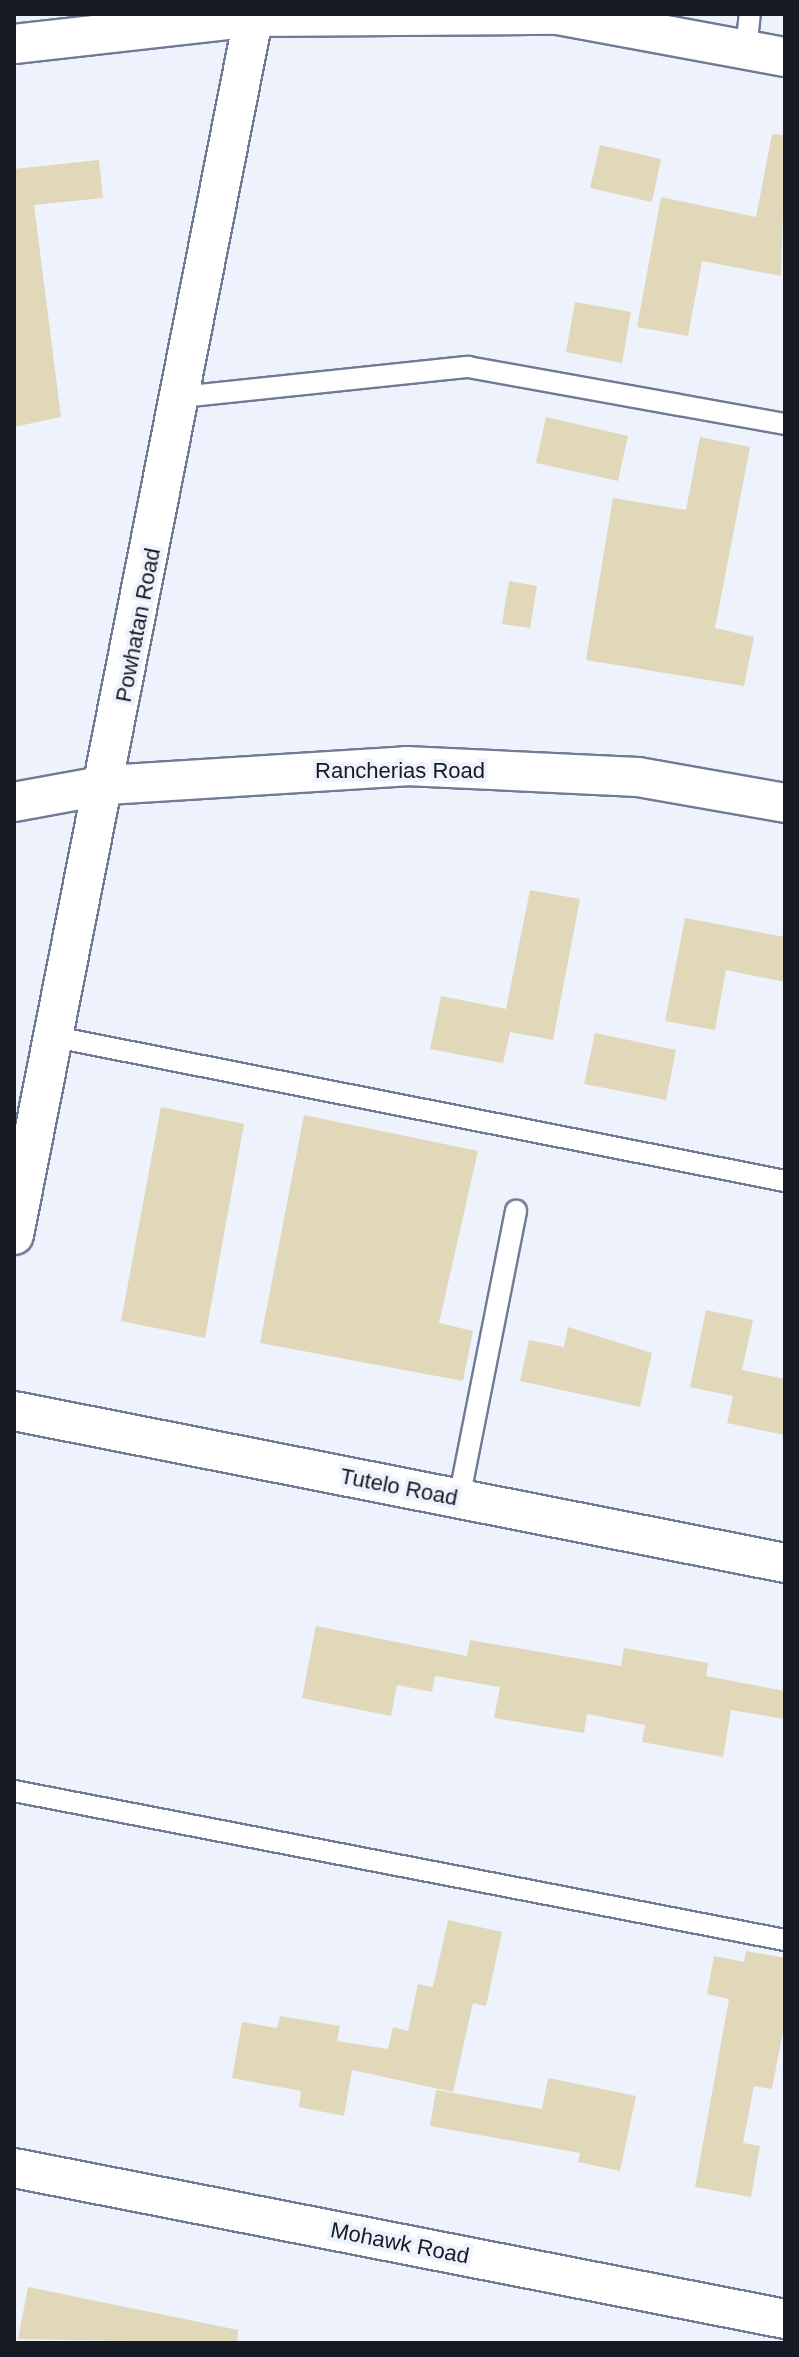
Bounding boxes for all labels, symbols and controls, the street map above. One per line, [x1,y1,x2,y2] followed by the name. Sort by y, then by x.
[110,546,166,704] street label: Powhatan Road
[315,758,485,784] street label: Rancherias Road
[338,1463,460,1511] street label: Tutelo Road
[328,2217,472,2269] street label: Mohawk Road

